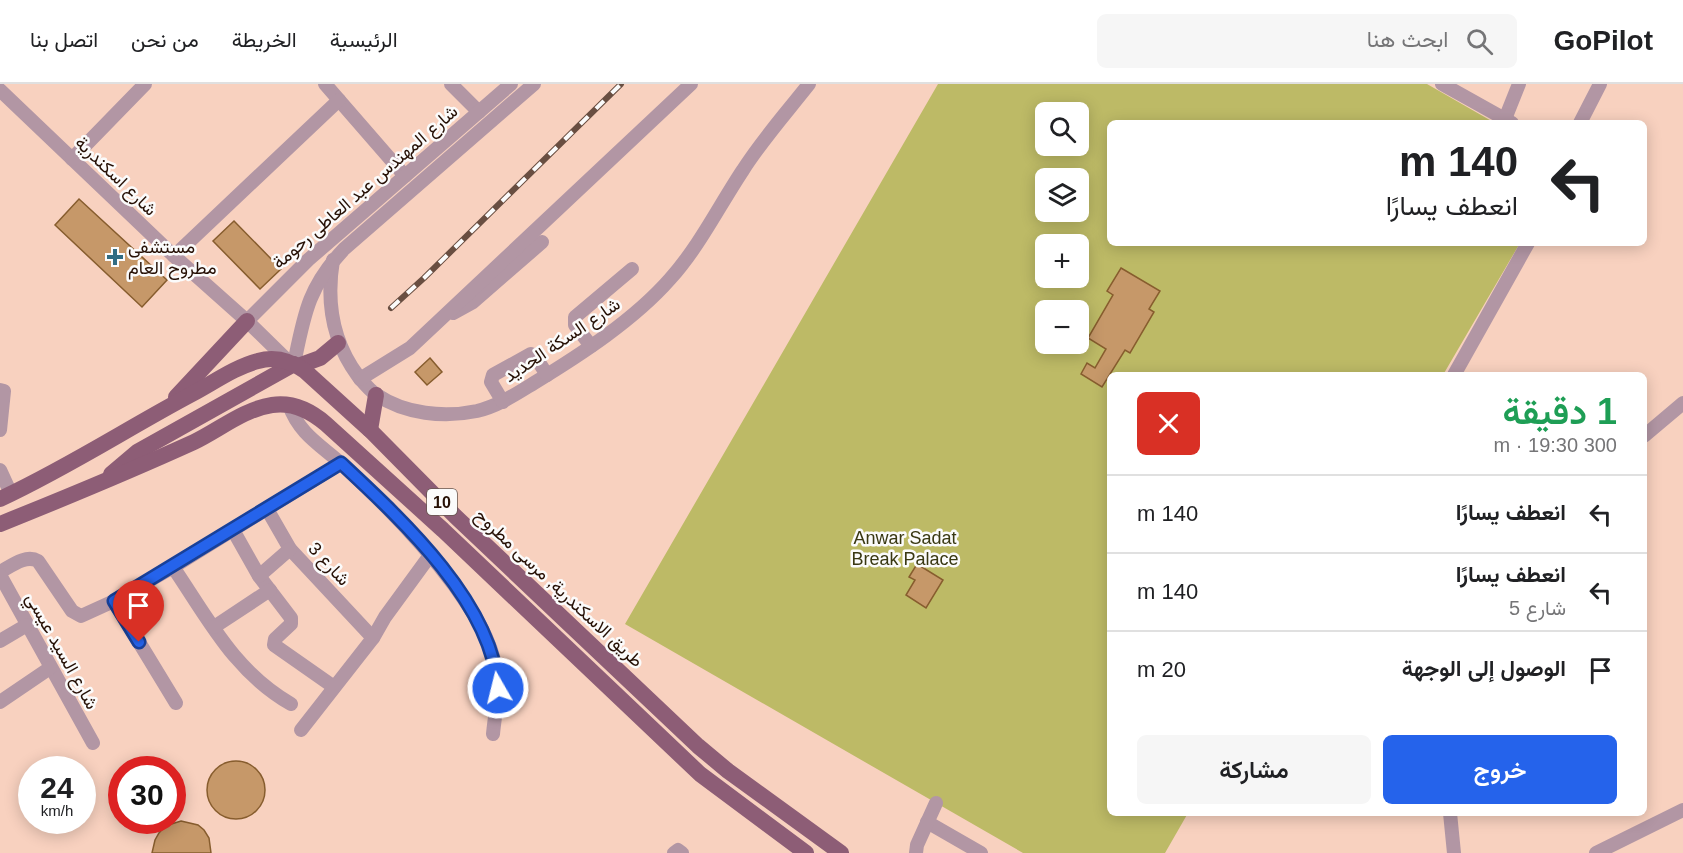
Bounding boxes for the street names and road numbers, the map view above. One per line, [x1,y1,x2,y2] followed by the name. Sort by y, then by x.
[268,101,463,274] street label: شارع المهندس عبد العاطى رحومة
[70,132,161,221] street label: شارع اسكندرية
[500,294,625,388] street label: شارع السكة الحديد
[427,489,457,515] road number: 10
[470,505,647,673] street label: طريق الاسكندرية, مرسى مطروح
[303,538,354,591] street label: شارع 3
[17,589,102,715] street label: شارع السيد عيسي

